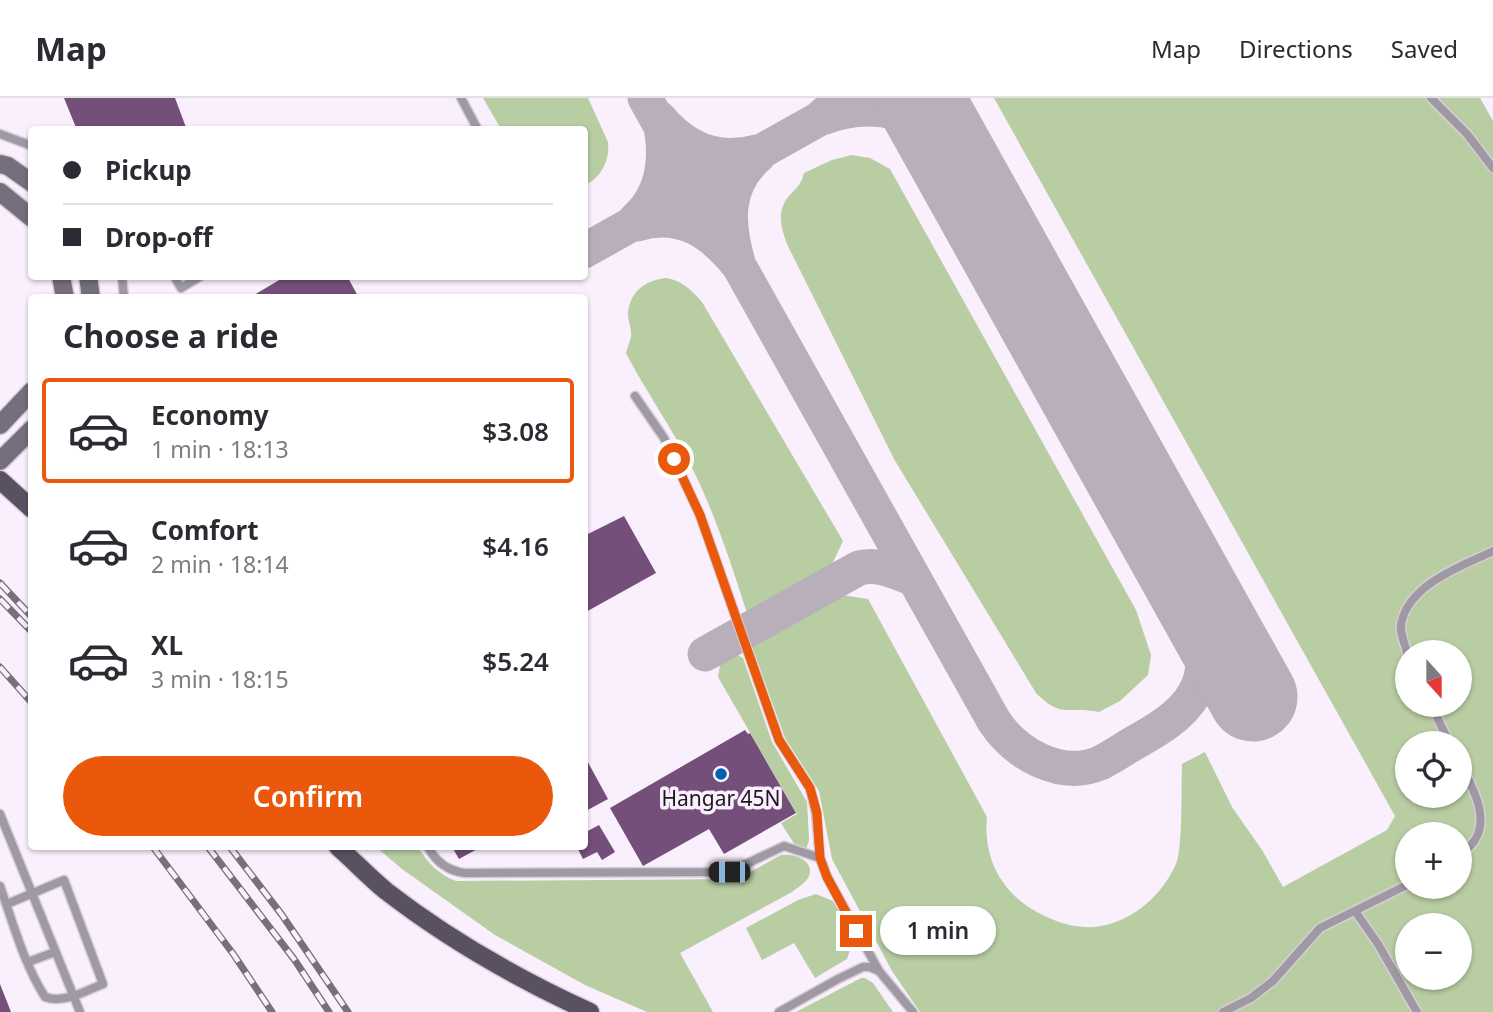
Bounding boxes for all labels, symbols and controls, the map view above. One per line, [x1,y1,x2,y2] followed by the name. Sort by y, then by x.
[35,26,107,71] text: Map
[1151,32,1201,65] text: Map
[1239,32,1353,65] text: Directions
[1391,32,1458,65] text: Saved
[105,152,192,188] text: Pickup
[105,219,212,255] text: Drop-off
[63,314,279,357] text: Choose a ride
[151,397,269,433] text: Economy
[67,399,130,462] icon: car
[482,413,549,449] text: $3.08
[151,433,289,465] text: 1 min · 18:13
[658,443,690,475] route start
[151,512,259,548] text: Comfort
[67,514,130,577] icon: car
[482,528,549,564] text: $4.16
[151,548,289,580] text: 2 min · 18:14
[151,627,183,663] text: XL
[67,629,130,692] icon: car
[1395,640,1472,718] north arrow
[1395,640,1472,990] map controls
[482,643,549,679] text: $5.24
[151,663,289,695] text: 3 min · 18:15
[1395,731,1472,808] button: locate
[63,756,553,836] button: Confirm
[713,766,729,782] marker: Hangar 45N
[661,784,781,812] place label: Hangar 45N
[1395,822,1472,899] button: +
[709,862,751,883] car
[880,906,996,956] callout: 1 min
[1395,913,1472,990] button: −
[907,914,969,946] text: 1 min
[840,915,872,947] route end

